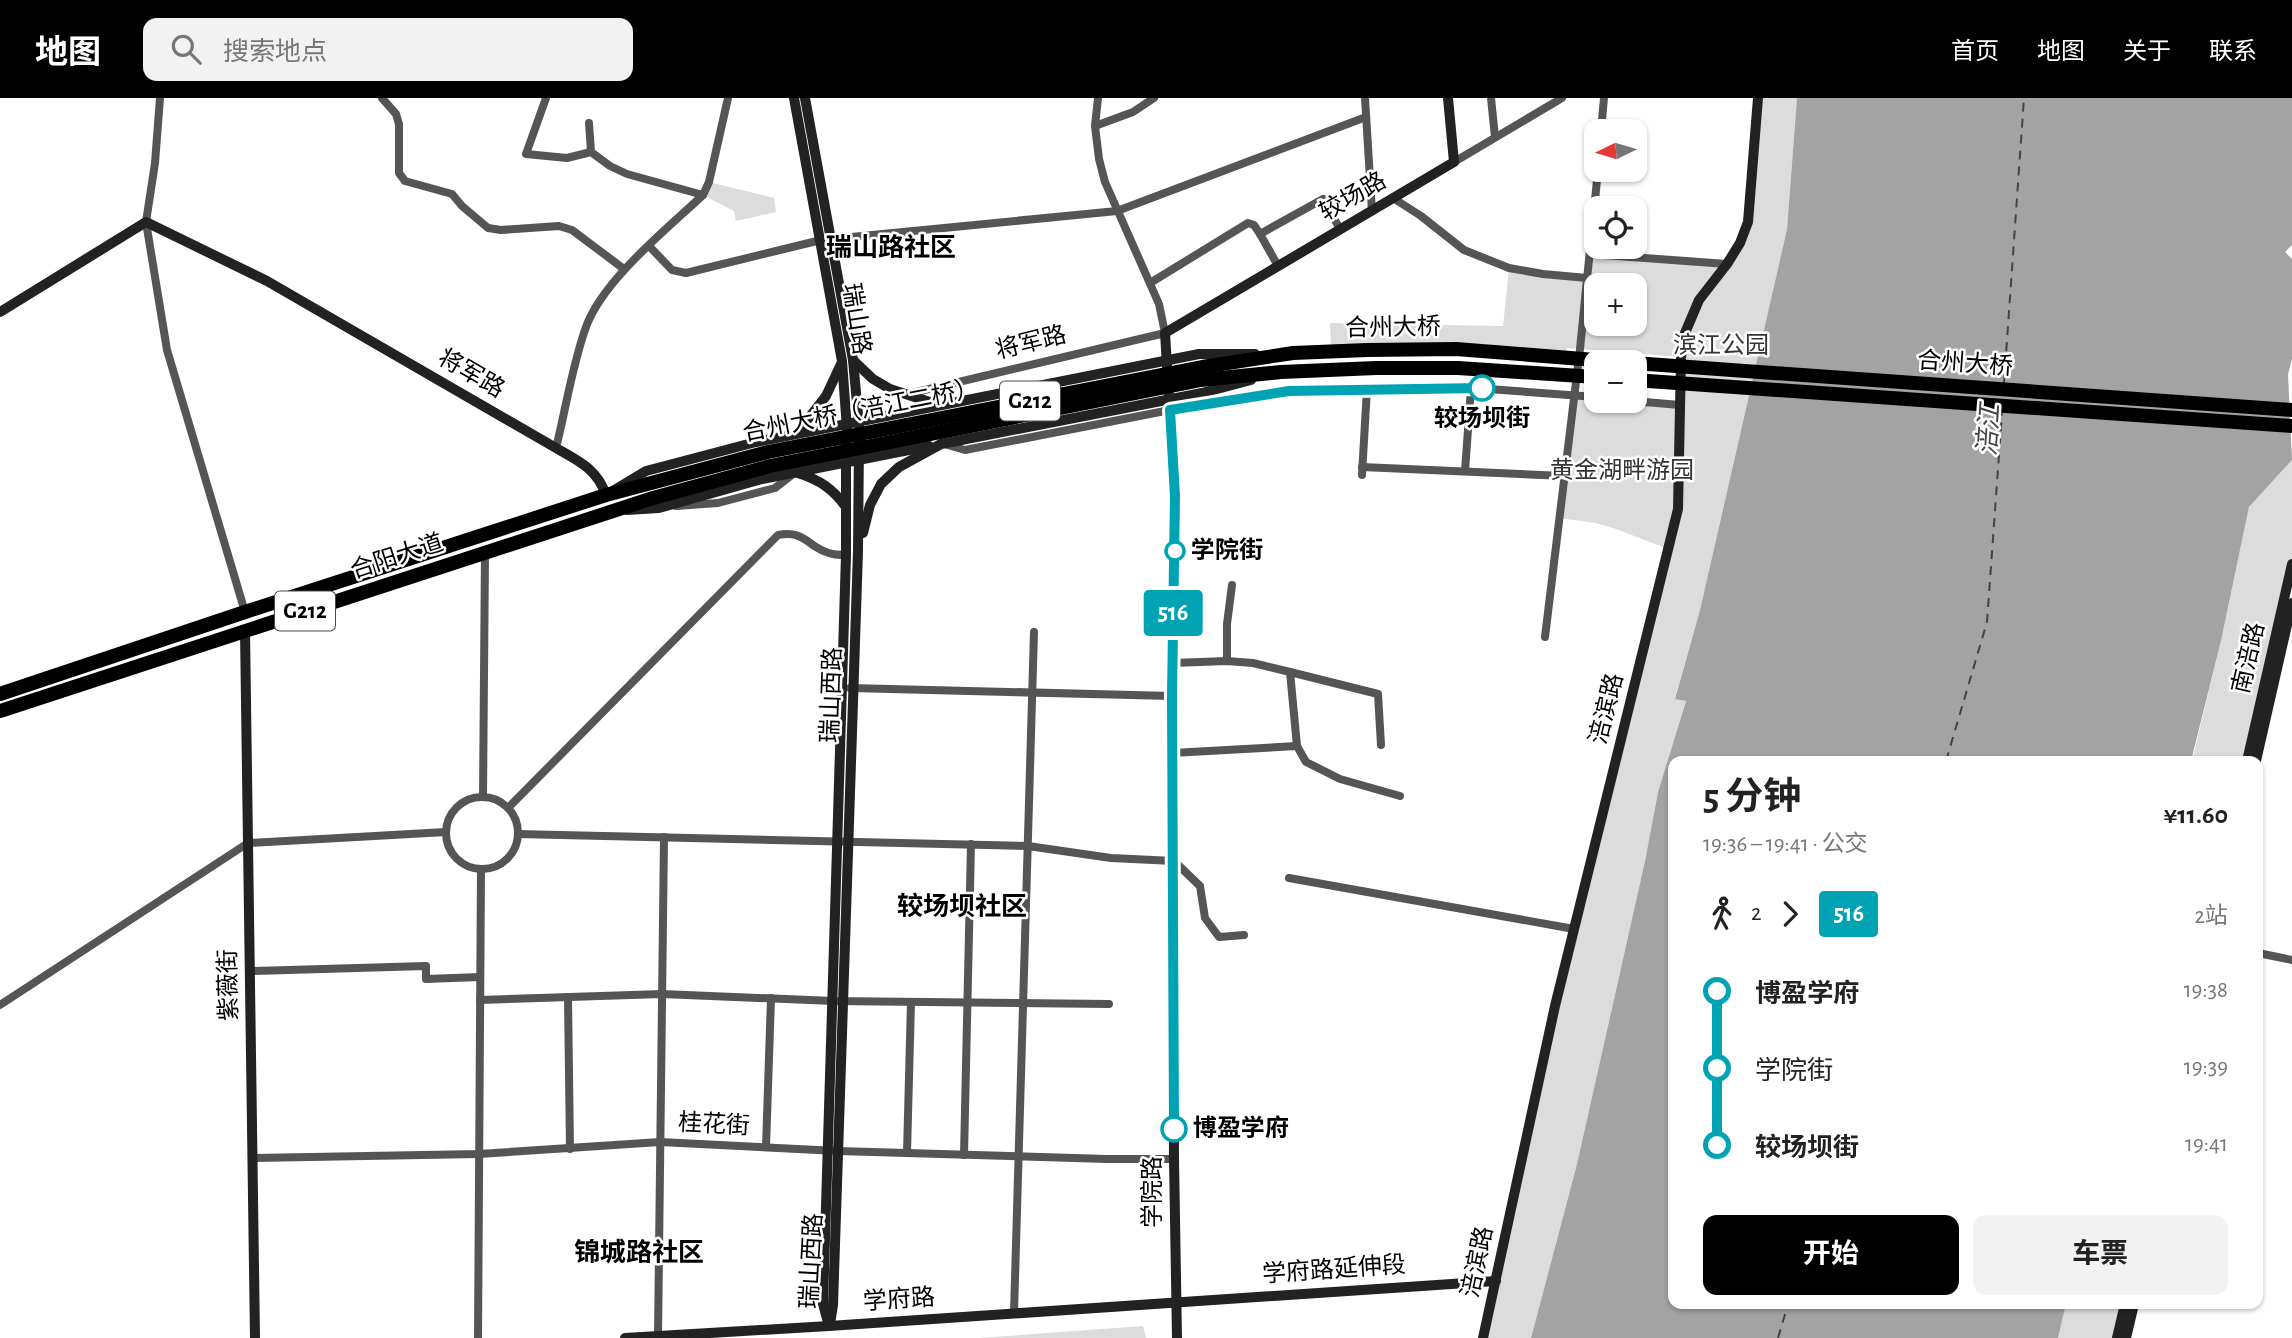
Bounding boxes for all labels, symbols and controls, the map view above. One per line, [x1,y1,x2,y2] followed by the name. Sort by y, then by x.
[143,18,633,81] search box
[167,30,205,68] icon: search
[35,37,101,70] text: 地图
[223,39,327,65] text: 搜索地点
[1951,40,1999,64] text: 首页
[2037,40,2085,64] text: 地图
[2123,40,2171,64] text: 关于
[2209,40,2257,64] text: 联系
[1584,119,1647,182] north arrow
[1584,119,1647,413] map controls
[1315,167,1390,225] street label: 较场路
[1584,196,1647,259] button: locate
[826,233,956,261] district label: 瑞山路社区
[1584,273,1647,336] button: +
[839,281,875,356] street label: 瑞山路
[1345,313,1441,341] street label: 合州大桥
[993,321,1069,363] street label: 将军路
[1673,332,1769,358] park label: 滨江公园
[434,344,509,402] street label: 将军路
[1916,347,2014,379] street label: 合州大桥
[1584,350,1647,413] button: −
[741,374,981,446] street label: 合州大桥（涪江二桥）
[1469,375,1495,401] marker: 较场坝街
[1000,382,1060,420] road number: G212
[1972,400,2004,457] water label: 涪江
[1434,405,1530,431] place label: 较场坝街
[1550,457,1694,483] park label: 黄金湖畔游园
[347,529,446,583] street label: 合阳大道
[1191,537,1263,563] place label: 学院街
[1165,541,1185,561] marker: 学院街
[1133,590,1213,636] line badge: 516
[275,592,335,631] road number: G212
[1158,601,1188,625] text: 516
[2227,620,2269,696] street label: 南涪路
[816,647,846,743] street label: 瑞山西路
[1585,671,1627,747] street label: 涪滨路
[1703,779,1801,817] text: 5 分钟
[2164,802,2228,828] text: ¥11.60
[1703,833,1868,856] text: 19:36 – 19:41 · 公交
[897,892,1027,920] district label: 较场坝社区
[1703,895,1741,933] icon: walk
[1771,895,1809,933] icon: forward
[1751,902,1761,925] text: 2
[1833,902,1864,926] text: 516
[2195,905,2228,928] text: 2站
[214,949,242,1021] street label: 紫薇街
[2184,979,2228,1002] text: 19:38
[1755,981,1859,1007] text: 博盈学府
[2184,1056,2228,1079] text: 19:39
[1755,1058,1833,1084] text: 学院街
[677,1109,751,1139] street label: 桂花街
[1193,1115,1289,1141] place label: 博盈学府
[1161,1116,1187,1142] marker: 博盈学府
[2185,1133,2228,1156] text: 19:41
[1755,1135,1859,1161] text: 较场坝街
[1139,1156,1165,1228] street label: 学院路
[796,1212,826,1310] street label: 瑞山西路
[1703,1215,1959,1295] button: 开始
[1973,1215,2228,1295] button: 车票
[1457,1224,1497,1300] street label: 涪滨路
[574,1238,704,1266] district label: 锦城路社区
[1261,1251,1407,1287] street label: 学府路延伸段
[862,1284,936,1314] street label: 学府路

